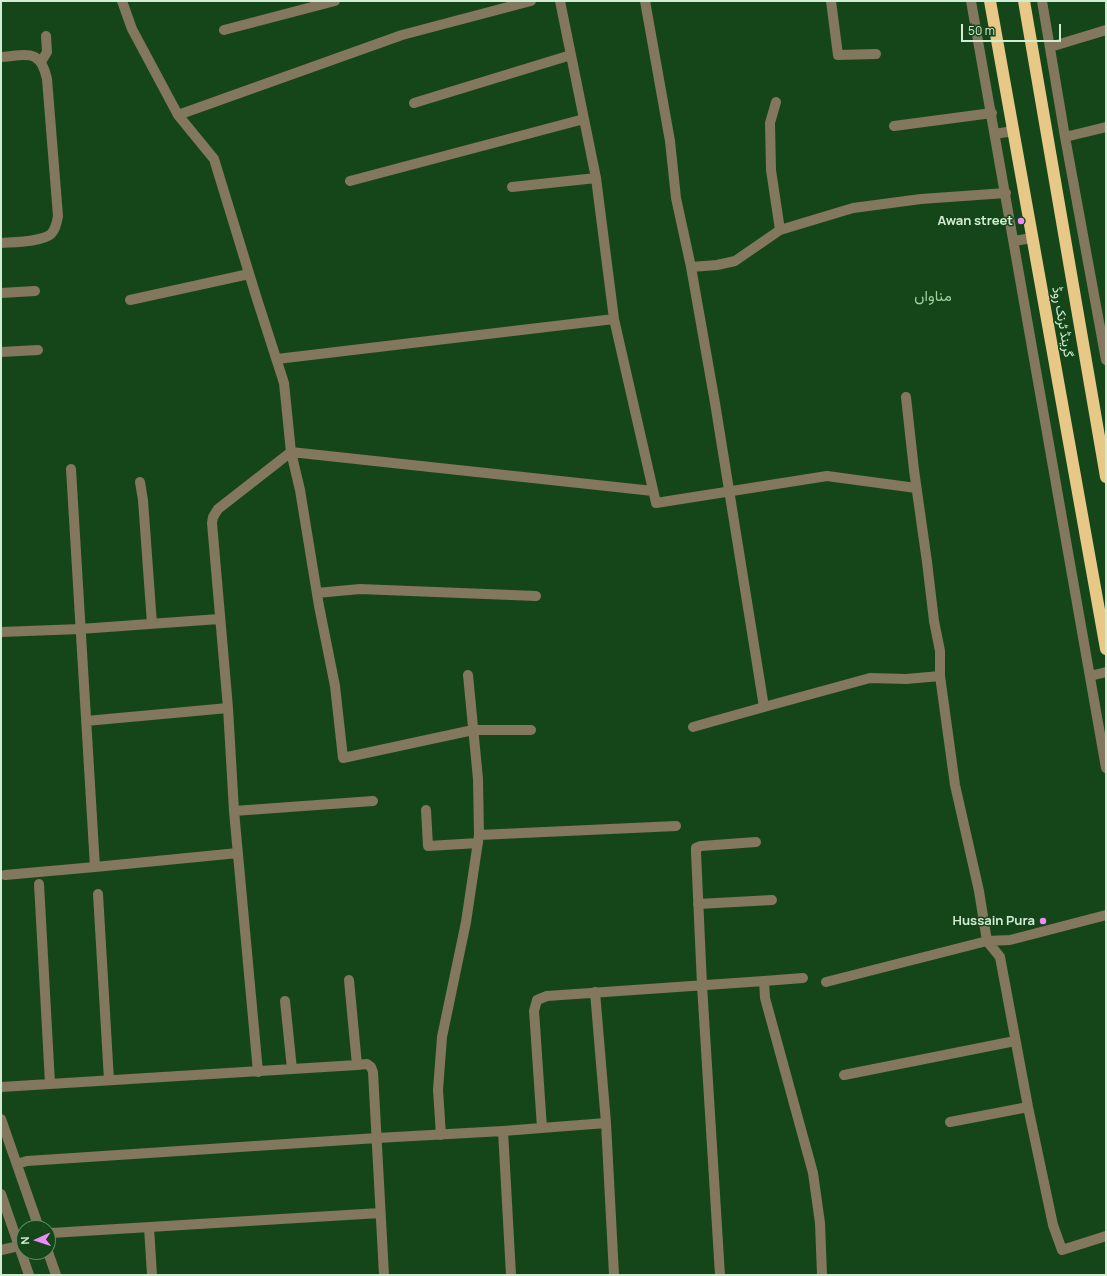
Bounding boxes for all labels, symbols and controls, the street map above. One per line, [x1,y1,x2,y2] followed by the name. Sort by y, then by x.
[963,16,1063,42] scale bar
[968,22,995,39] text: 50 m
[938,213,1013,229] place label: Awan street
[1016,216,1026,226] marker: Awan street
[1048,285,1076,359] street label: گرینڈ ٹرنک روڈ
[914,288,952,306] district label: مناواں
[953,913,1035,929] place label: Hussain Pura
[1038,916,1048,926] marker: Hussain Pura
[16,1220,56,1260] north arrow
[17,1236,32,1245] text: N

